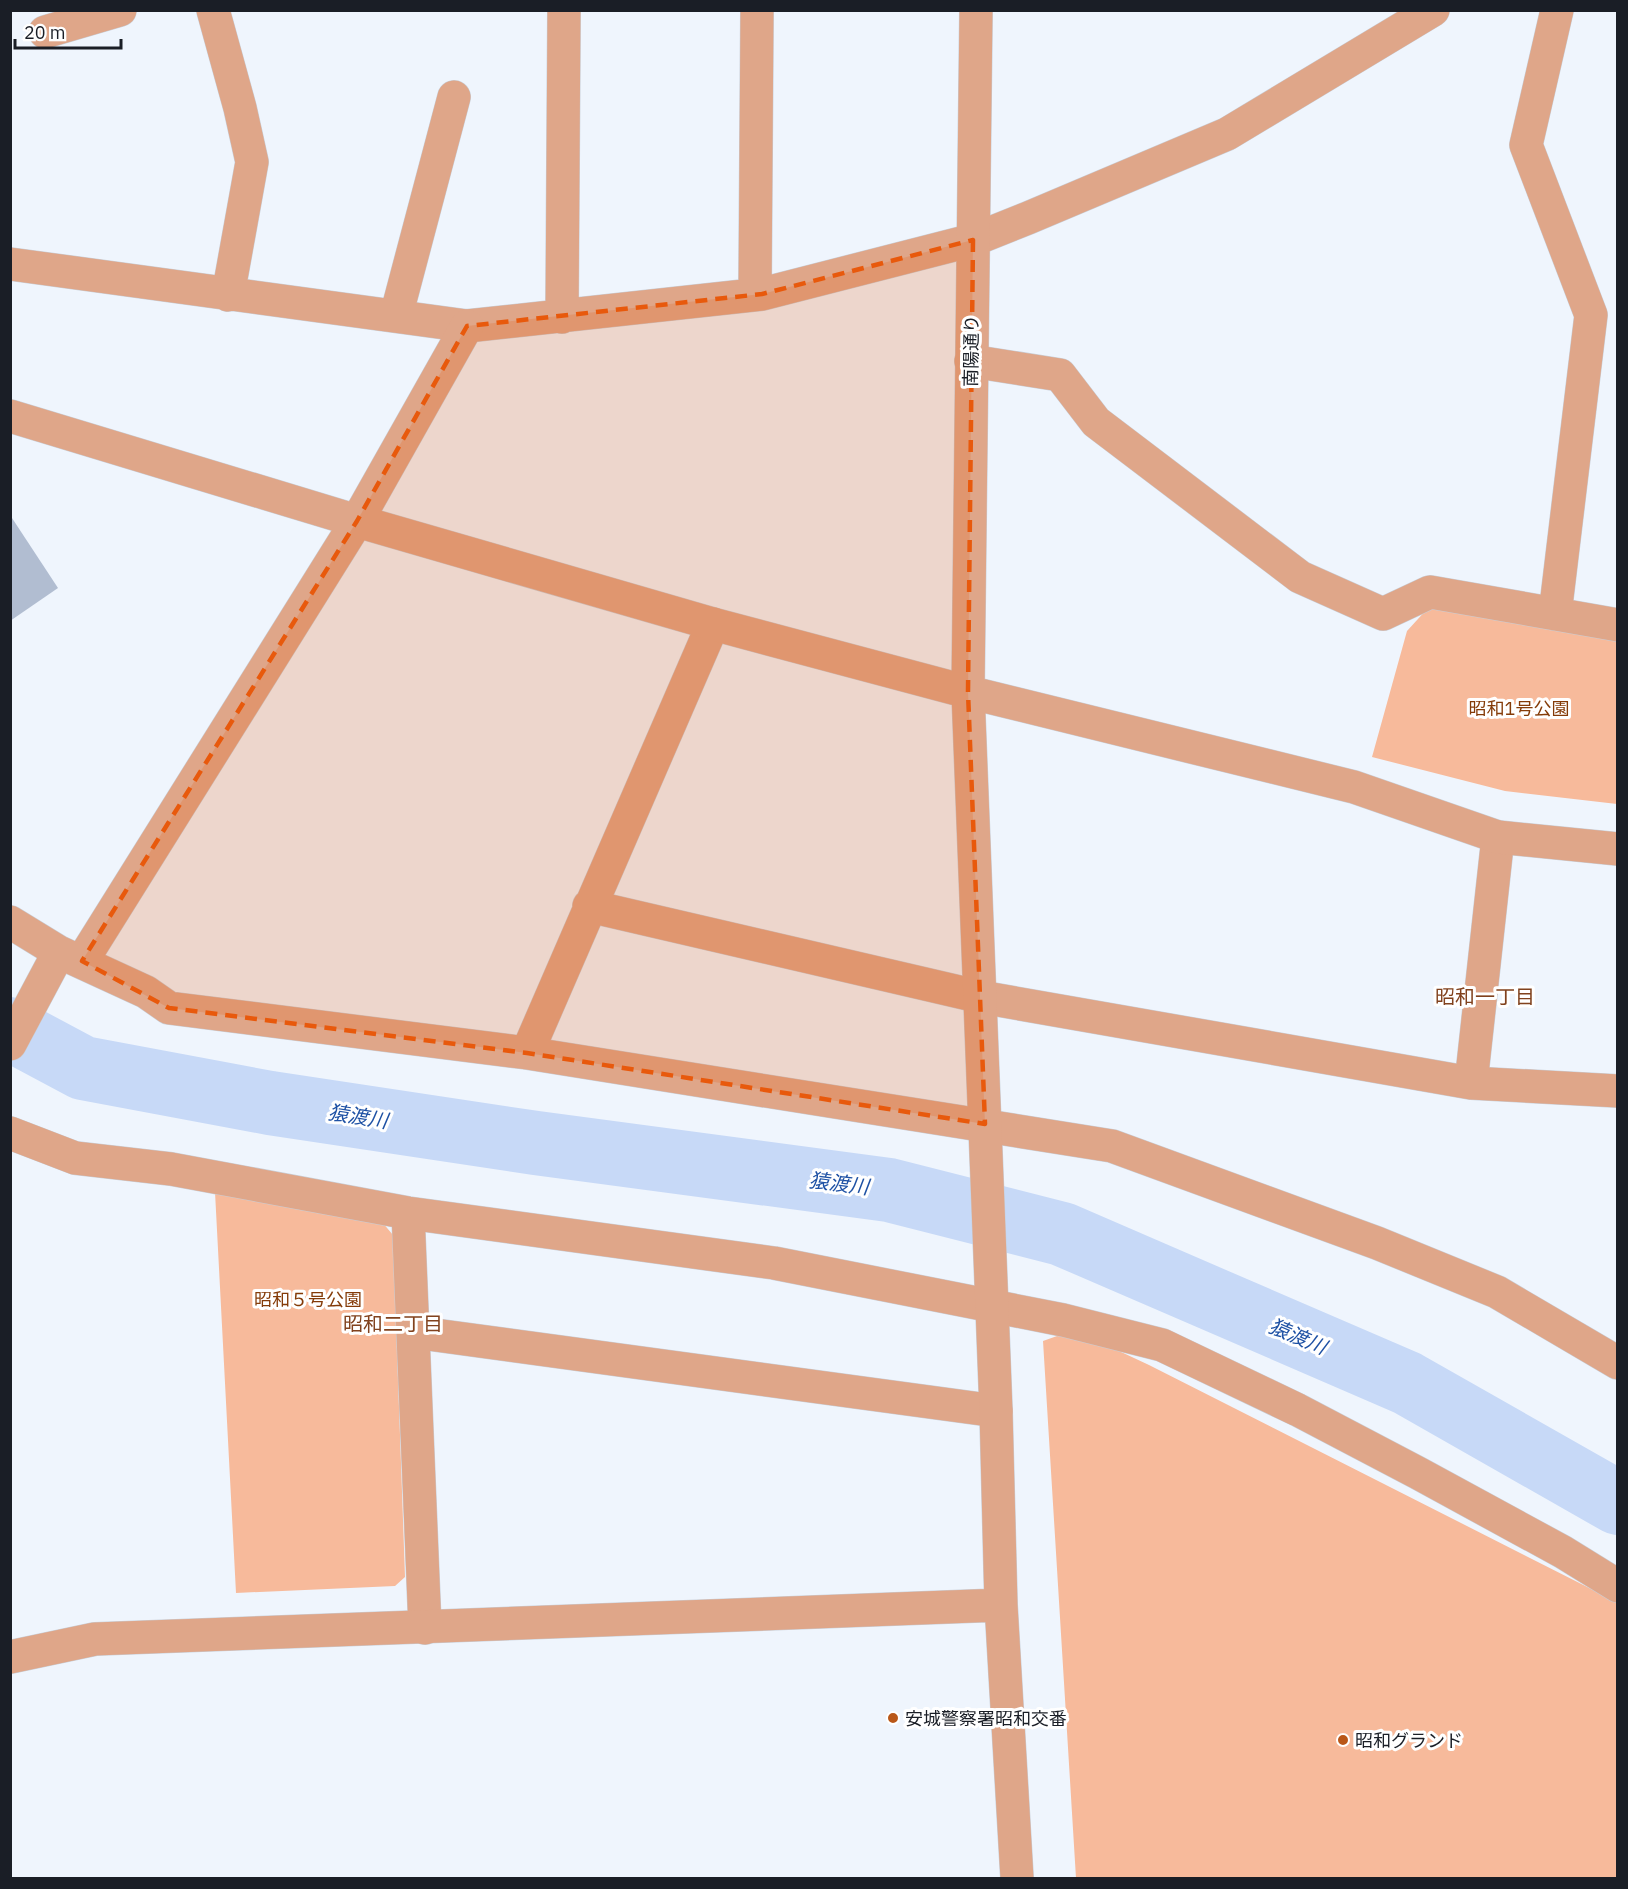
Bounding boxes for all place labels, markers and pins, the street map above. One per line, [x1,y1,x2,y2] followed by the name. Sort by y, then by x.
[905,1707,1067,1730] place label: 安城警察署昭和交番
[886,1711,900,1725] marker: 安城警察署昭和交番
[1355,1729,1463,1752] place label: 昭和グランド
[1336,1733,1350,1747] marker: 昭和グランド

